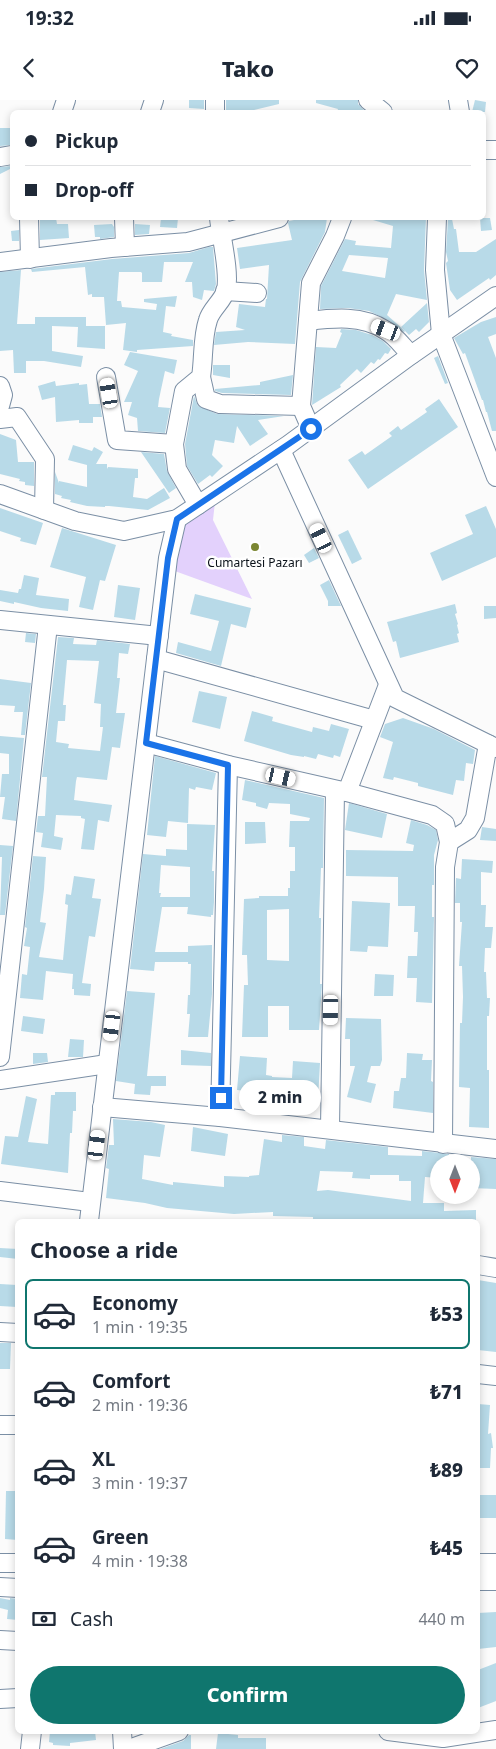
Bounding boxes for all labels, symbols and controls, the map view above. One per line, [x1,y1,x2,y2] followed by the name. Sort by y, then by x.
[25,5,74,31] text: 19:32
[222,53,274,83] text: Tako
[15,54,43,82] icon: back
[453,54,481,82] icon: heart
[55,128,118,154] text: Pickup
[55,177,134,203] text: Drop-off
[369,318,402,342] car
[99,377,118,409] car
[300,418,322,440] route start
[307,521,334,555] car
[249,541,261,553] marker: Cumartesi Pazarı
[207,554,303,571] place label: Cumartesi Pazarı
[264,766,297,788] car
[323,995,338,1025] car
[102,1010,121,1042] car
[238,1080,321,1116] callout: 2 min
[258,1086,302,1108] text: 2 min
[210,1087,232,1109] route end
[87,1129,106,1161] car
[430,1154,480,1204] north arrow
[430,1154,480,1204] map controls
[30,1234,178,1264] text: Choose a ride
[92,1290,178,1316] text: Economy
[32,1292,77,1337] icon: car
[430,1301,463,1327] text: ₺53
[92,1316,188,1338] text: 1 min · 19:35
[92,1368,171,1394] text: Comfort
[32,1370,77,1415] icon: car
[430,1379,463,1405] text: ₺71
[92,1394,188,1416] text: 2 min · 19:36
[92,1446,115,1472] text: XL
[32,1448,77,1493] icon: car
[430,1457,463,1483] text: ₺89
[92,1472,188,1494] text: 3 min · 19:37
[92,1524,149,1550] text: Green
[32,1526,77,1571] icon: car
[430,1535,463,1561] text: ₺45
[92,1550,188,1572] text: 4 min · 19:38
[30,1605,58,1633] icon: cash
[70,1606,114,1632] text: Cash
[418,1608,465,1630] text: 440 m
[30,1666,465,1724] button: Confirm

